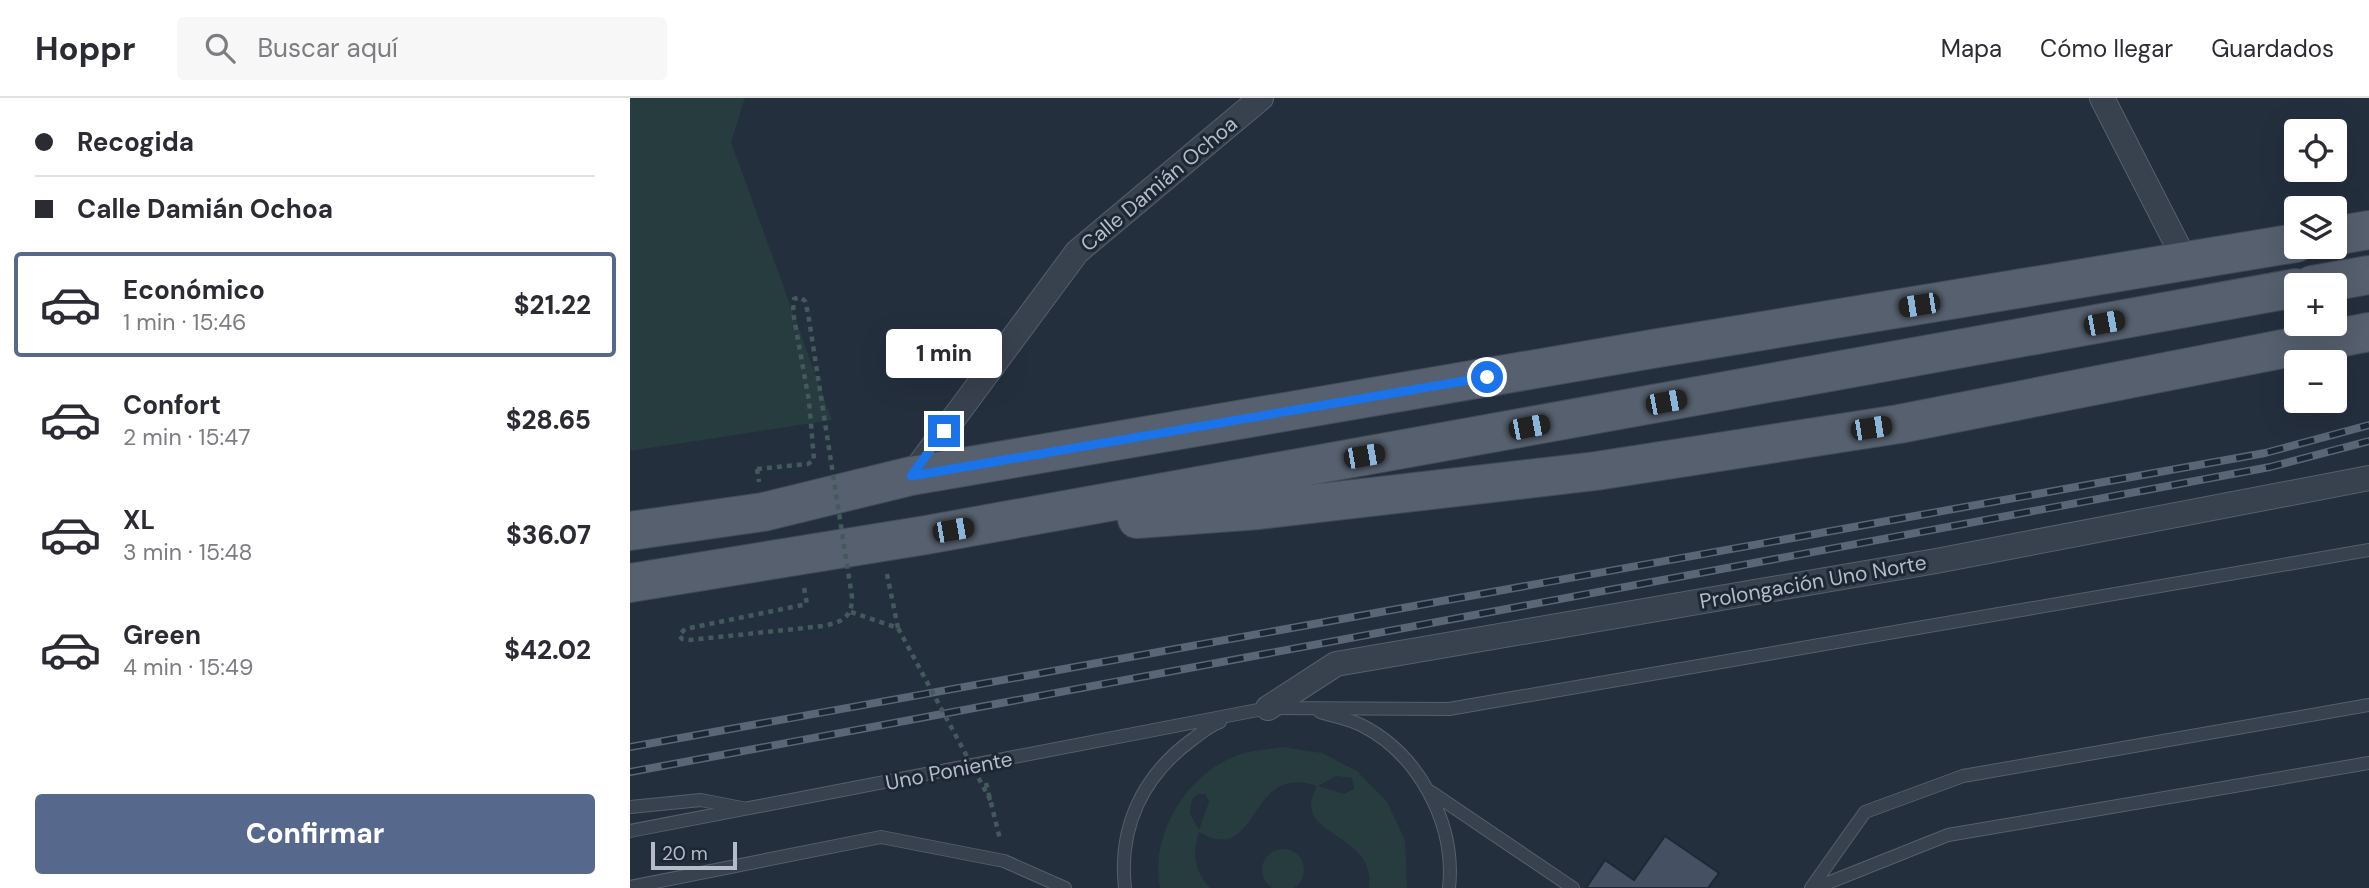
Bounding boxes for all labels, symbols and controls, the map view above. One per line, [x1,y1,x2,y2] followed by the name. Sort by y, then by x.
[177,17,667,80] search box
[35,27,135,70] text: Hoppr
[201,29,239,67] icon: search
[257,31,398,65] text: Buscar aquí
[1941,33,2002,64] text: Mapa
[2040,33,2173,64] text: Cómo llegar
[2211,33,2334,64] text: Guardados
[1075,110,1243,258] street label: Calle Damián Ochoa
[2284,119,2347,413] map controls
[2284,119,2347,182] button: locate
[77,125,194,159] text: Recogida
[77,192,333,226] text: Calle Damián Ochoa
[2284,196,2347,259] button: layers
[39,273,102,336] icon: car
[123,273,265,307] text: Económico
[2284,273,2347,336] button: +
[514,288,591,322] text: $21.22
[1897,291,1942,319] car
[123,307,247,337] text: 1 min · 15:46
[2082,309,2127,337] car
[886,330,1002,378] callout: 1 min
[916,338,972,368] text: 1 min
[2284,350,2347,413] button: −
[1471,361,1503,393] route start
[39,388,102,451] icon: car
[123,388,221,422] text: Confort
[1644,388,1689,416] car
[506,403,591,437] text: $28.65
[1507,413,1552,441] car
[1849,414,1894,442] car
[928,415,960,447] route end
[123,422,250,452] text: 2 min · 15:47
[1342,442,1387,470] car
[39,503,102,566] icon: car
[123,503,155,537] text: XL
[931,516,976,544] car
[506,518,591,552] text: $36.07
[123,537,253,567] text: 3 min · 15:48
[1697,548,1929,616] street label: Prolongación Uno Norte
[39,618,102,681] icon: car
[123,618,201,652] text: Green
[504,633,591,667] text: $42.02
[123,652,253,682] text: 4 min · 15:49
[883,745,1015,797] street label: Uno Poniente
[35,794,595,874] button: Confirmar
[651,839,737,871] scale bar
[662,841,708,866] text: 20 m

